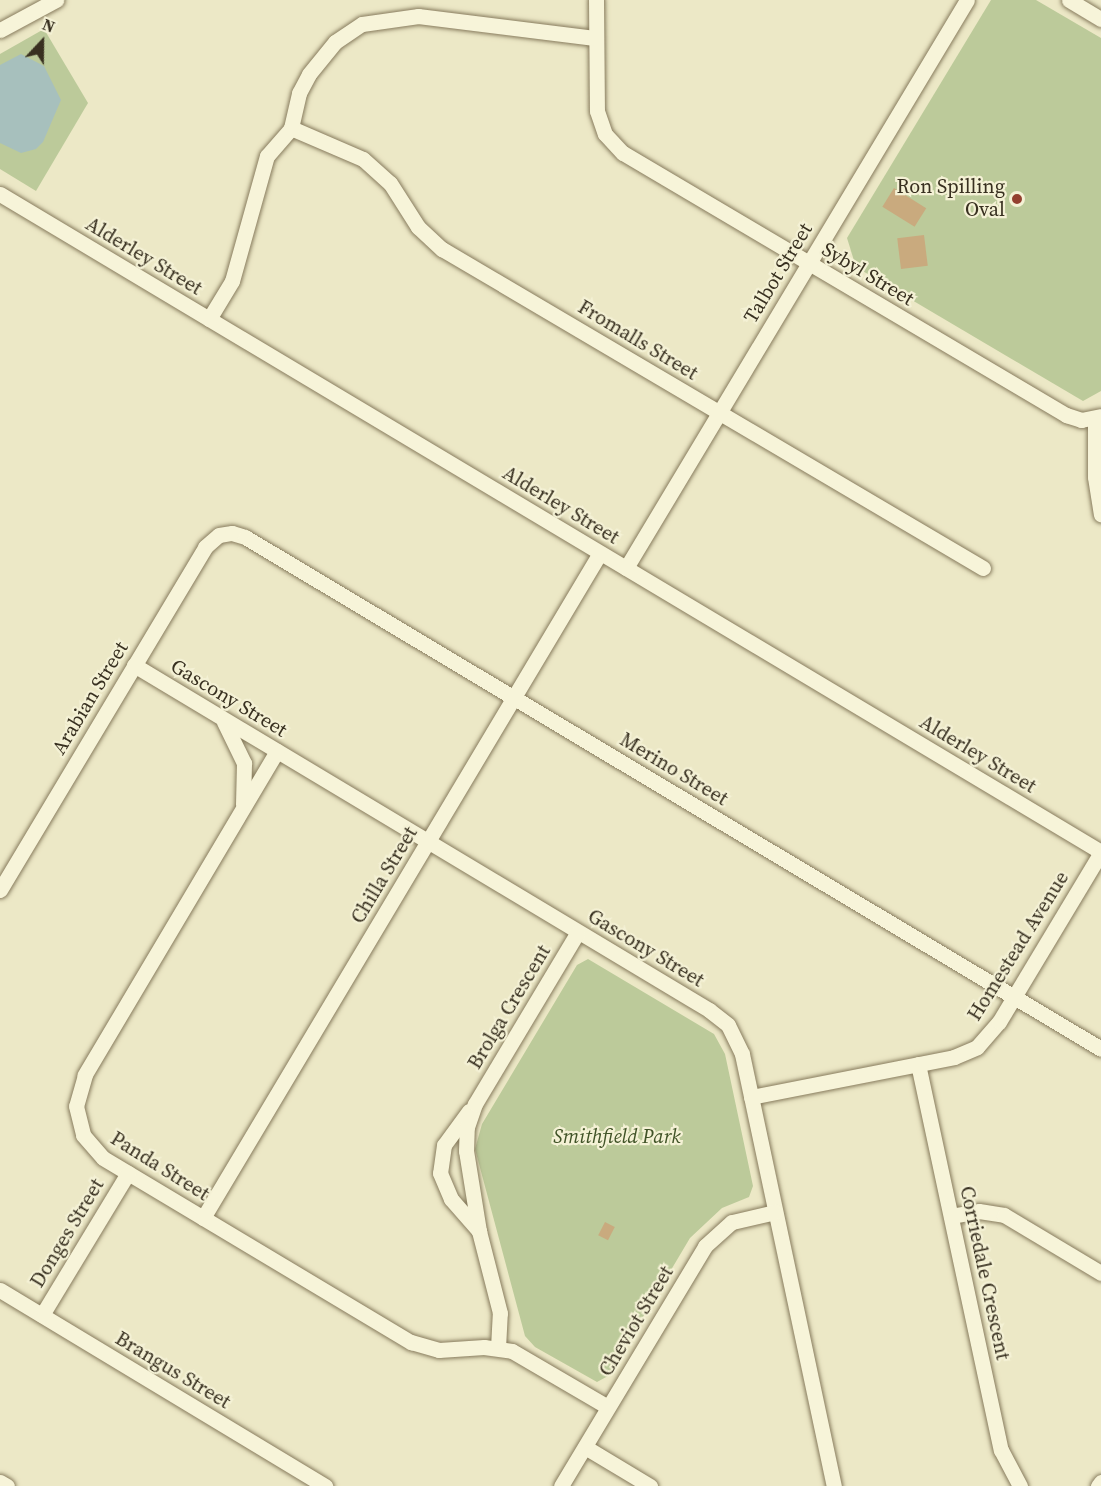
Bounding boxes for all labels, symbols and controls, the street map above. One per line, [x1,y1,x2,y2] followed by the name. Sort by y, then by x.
[12,12,72,72] north arrow
[39,13,58,38] text: N
[896,175,1005,222] place label: Ron Spilling Oval
[1010,192,1024,206] marker: Ron Spilling Oval
[81,212,207,300] street label: Alderley Street
[739,219,817,327] street label: Talbot Street
[818,237,918,311] street label: Sybyl Street
[574,295,702,385] street label: Fromalls Street
[498,461,624,549] street label: Alderley Street
[47,637,133,759] street label: Arabian Street
[167,654,291,742] street label: Gascony Street
[915,710,1041,798] street label: Alderley Street
[616,727,732,811] street label: Merino Street
[346,822,422,928] street label: Chilla Street
[962,867,1074,1025] street label: Homestead Avenue
[584,904,708,992] street label: Gascony Street
[463,941,555,1073] street label: Brolga Crescent
[553,1124,681,1148] park label: Smithfield Park
[106,1126,214,1206] street label: Panda Street
[25,1174,109,1292] street label: Donges Street
[955,1184,1015,1362] street label: Corriedale Crescent
[594,1262,678,1380] street label: Cheviot Street
[111,1326,235,1414] street label: Brangus Street

